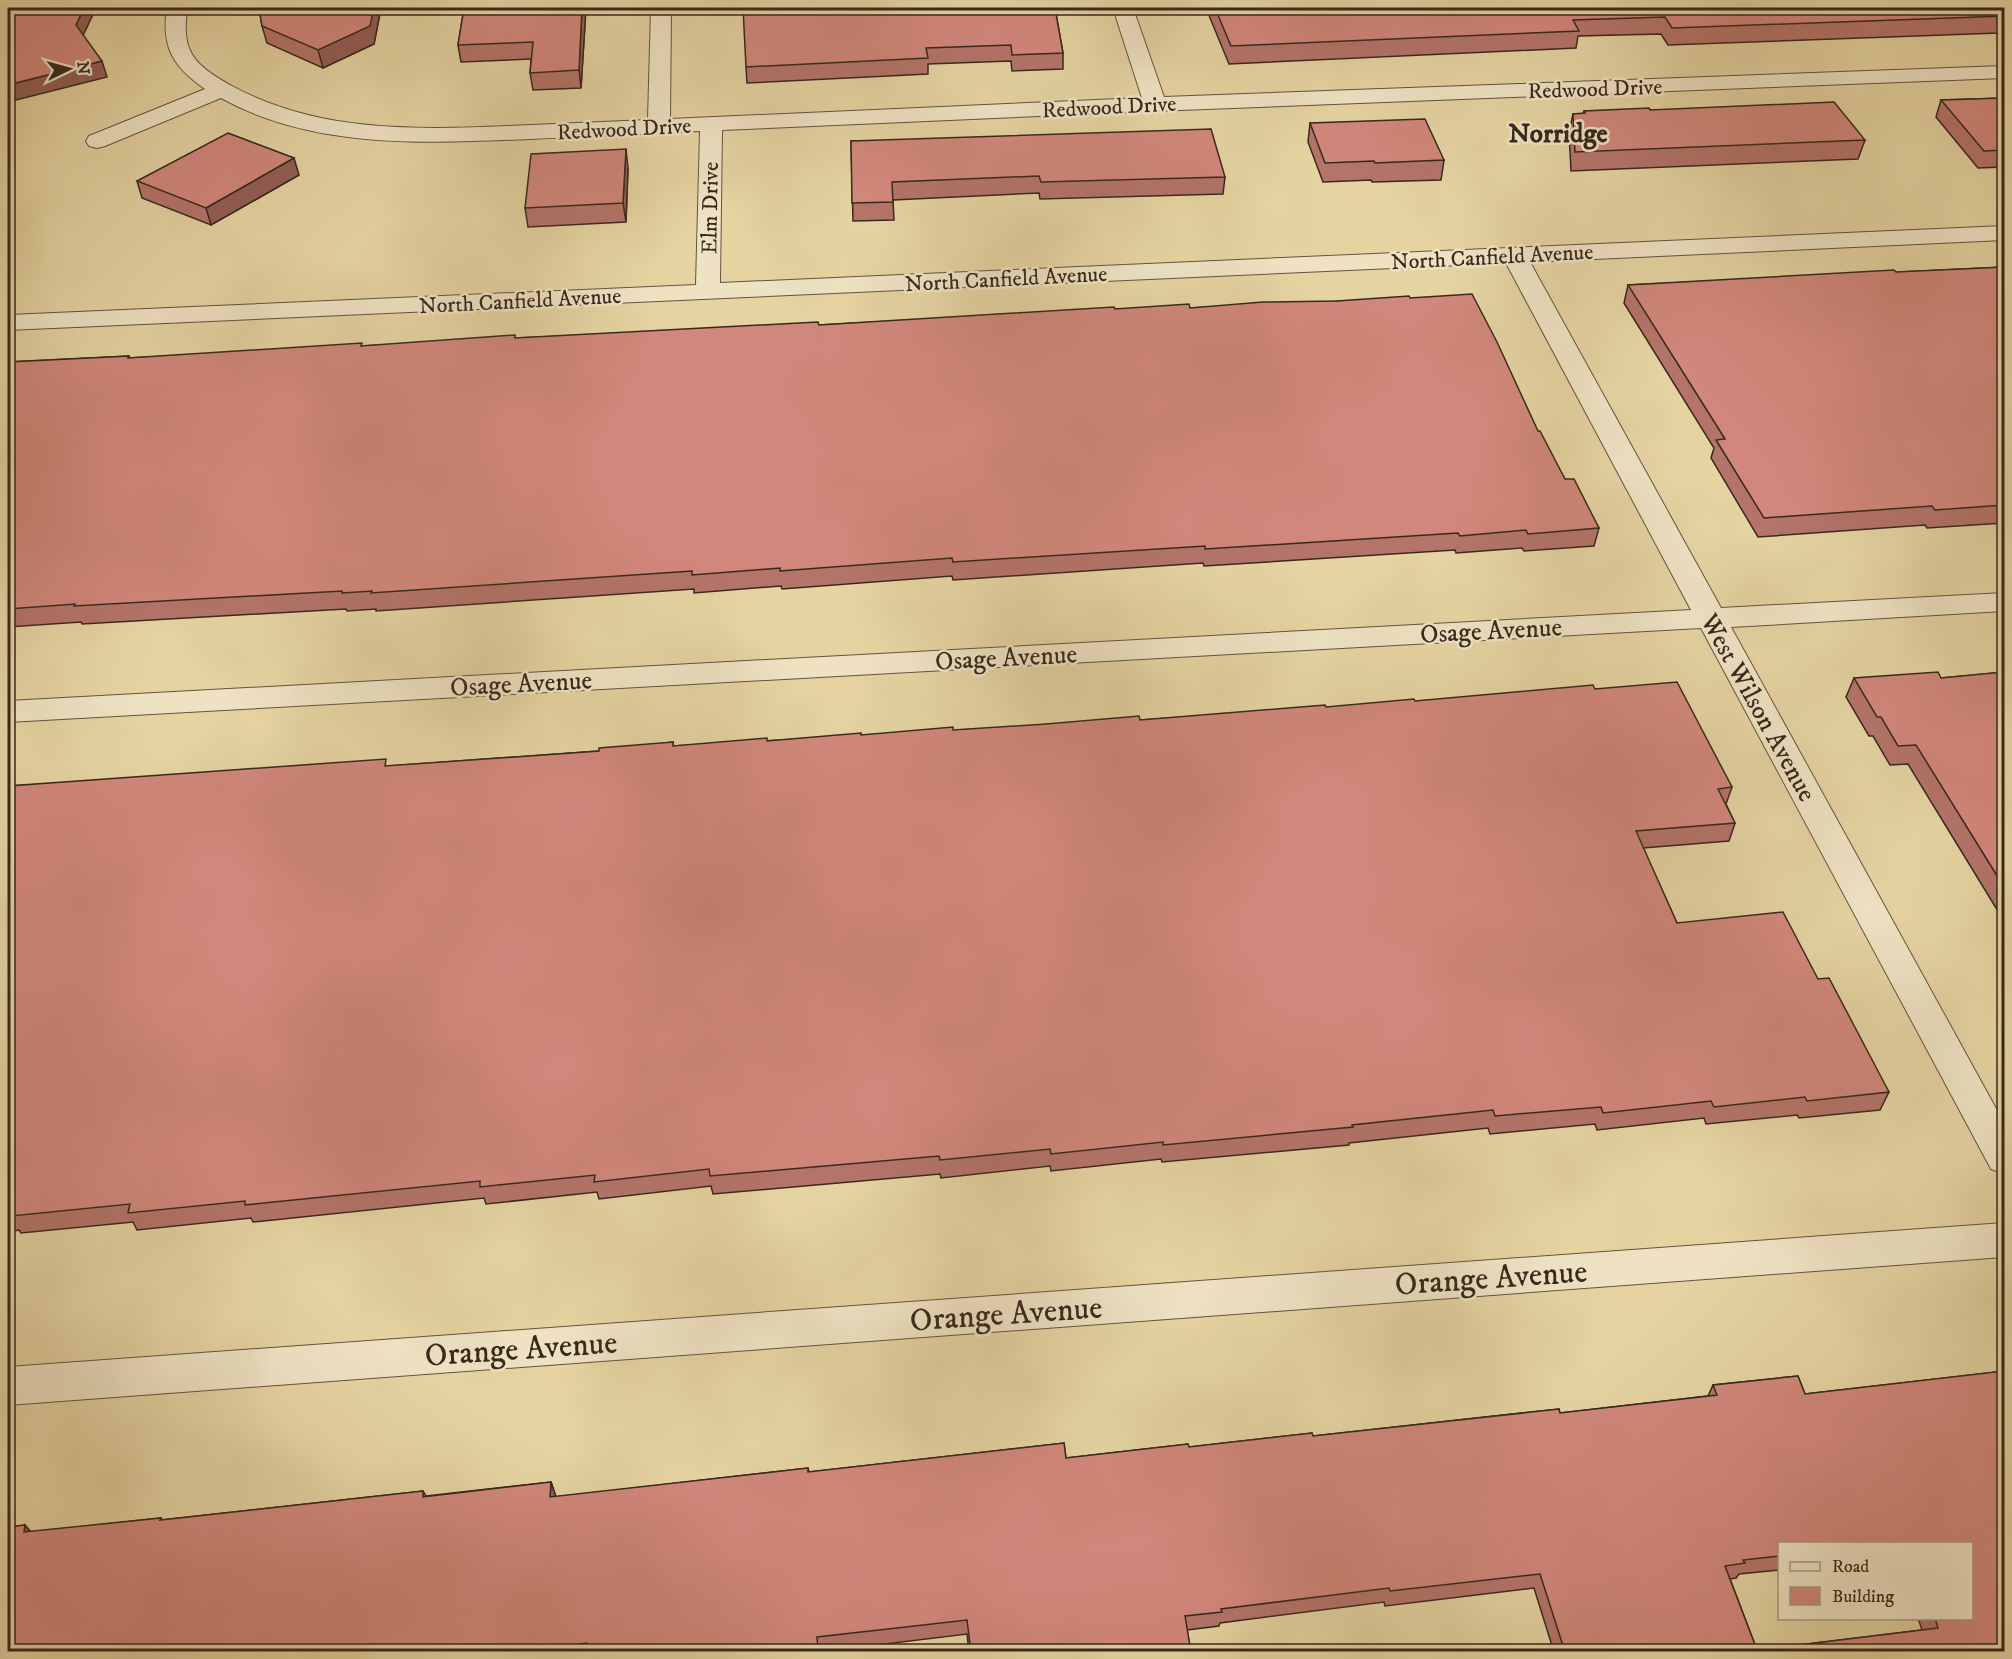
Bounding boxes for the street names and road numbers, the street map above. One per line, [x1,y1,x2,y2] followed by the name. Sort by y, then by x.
[1527,74,1663,105] street label: Redwood Drive
[1041,90,1177,125] street label: Redwood Drive
[556,112,692,147] street label: Redwood Drive
[696,162,725,254] street label: Elm Drive
[1390,239,1594,276] street label: North Canfield Avenue
[904,261,1108,298] street label: North Canfield Avenue
[418,283,622,320] street label: North Canfield Avenue
[1692,607,1823,807] street label: West Wilson Avenue
[1419,611,1563,652] street label: Osage Avenue
[934,638,1078,679] street label: Osage Avenue
[449,664,593,705] street label: Osage Avenue
[1394,1252,1589,1306] street label: Orange Avenue
[909,1288,1104,1342] street label: Orange Avenue
[424,1323,619,1377] street label: Orange Avenue

